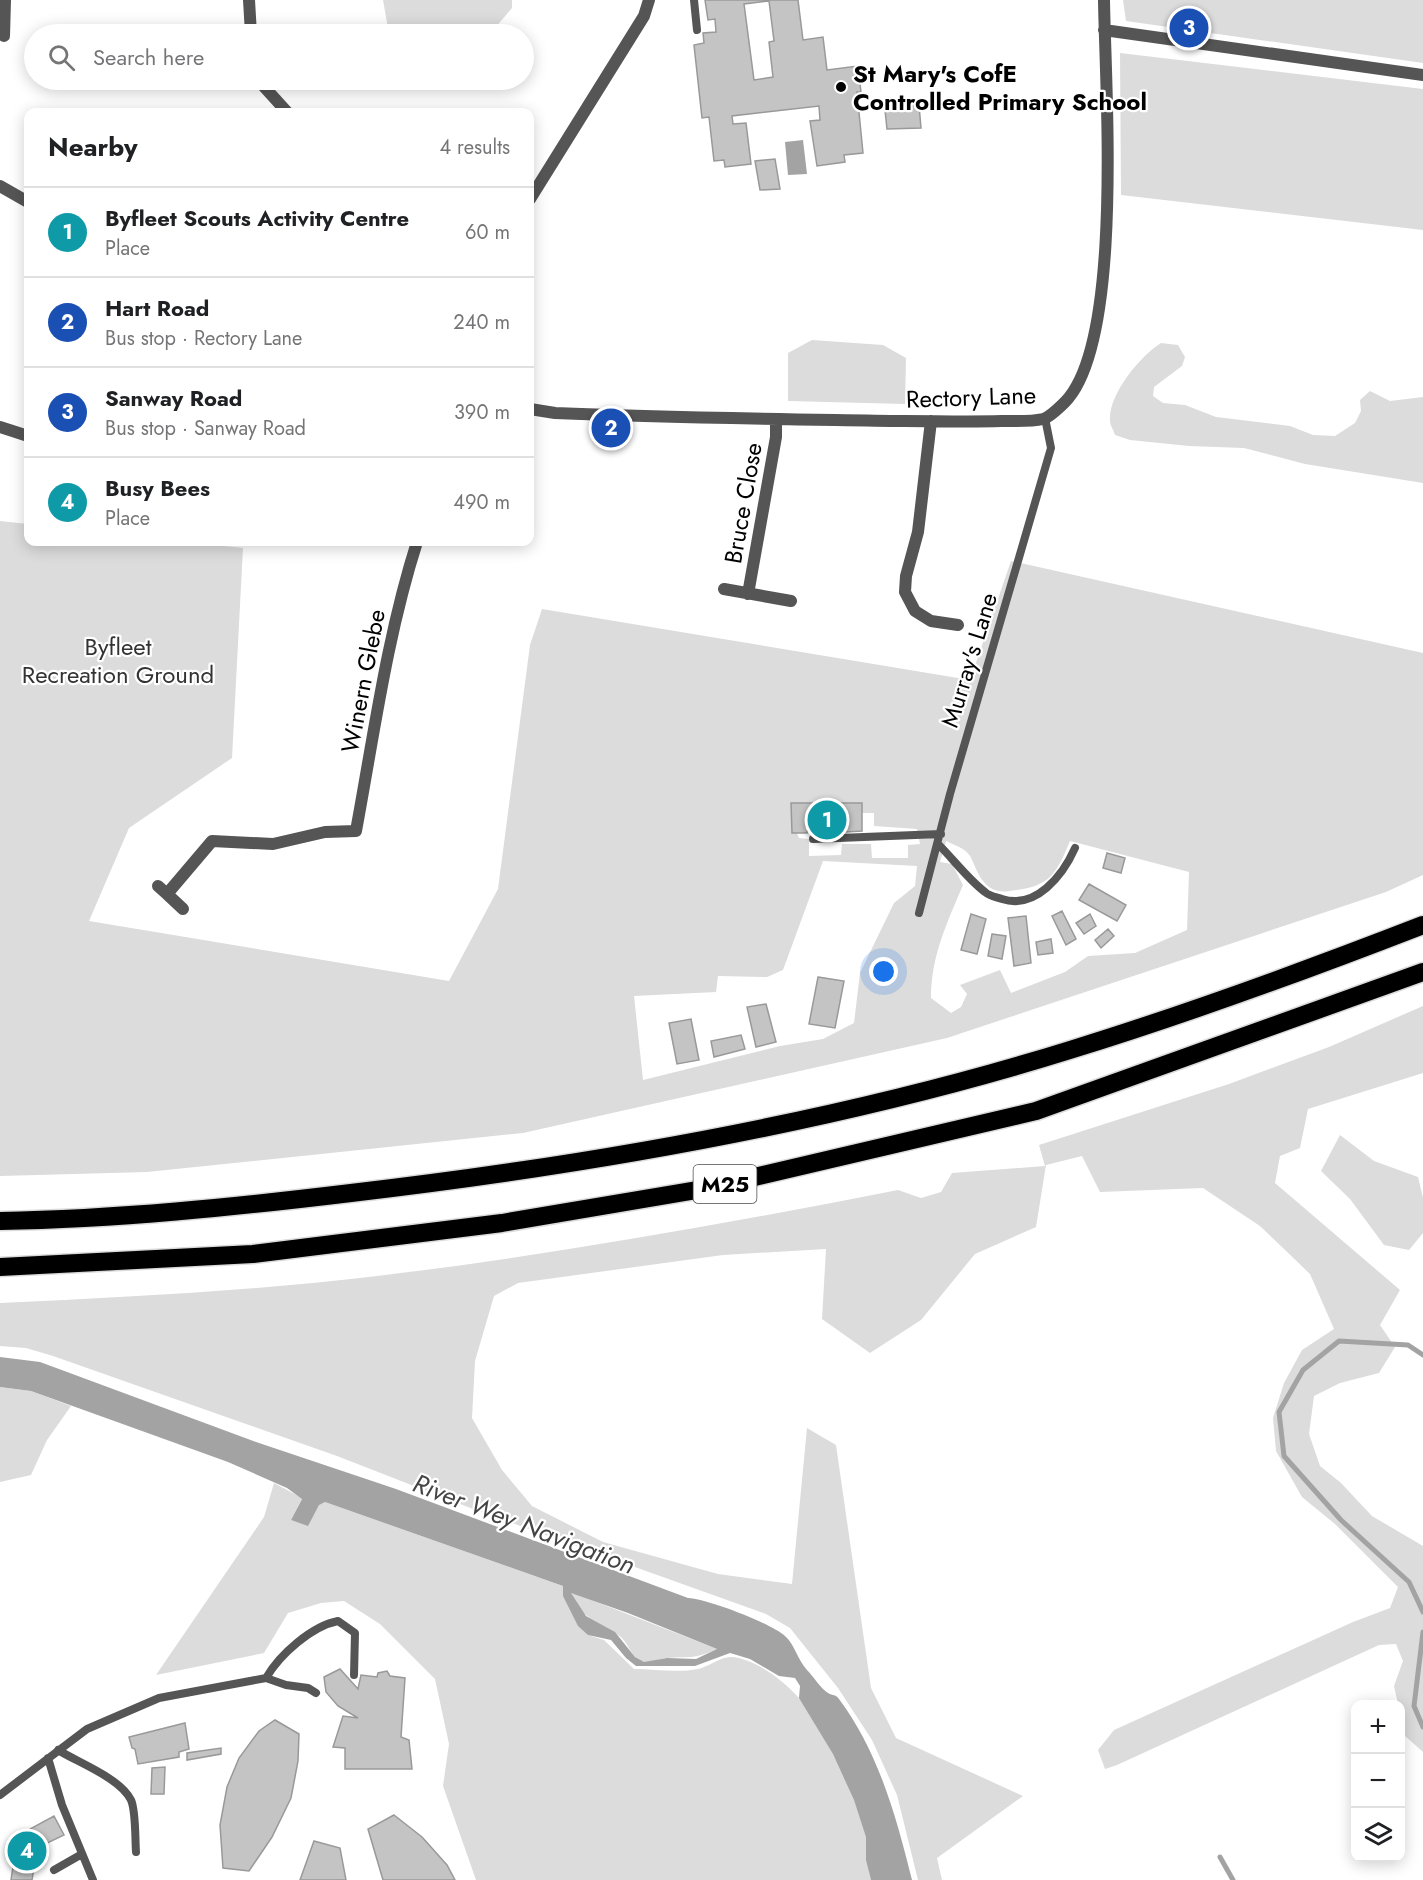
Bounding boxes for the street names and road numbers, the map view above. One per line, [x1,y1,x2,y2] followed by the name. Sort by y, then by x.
[905,377,1037,417] street label: Rectory Lane
[715,440,771,566] street label: Bruce Close
[932,588,1006,732] street label: Murray's Lane
[332,606,394,756] street label: Winern Glebe
[694,1165,756,1203] road number: M25

